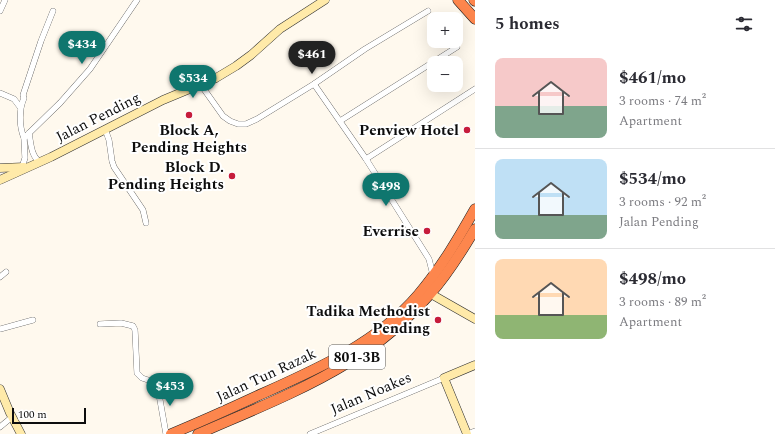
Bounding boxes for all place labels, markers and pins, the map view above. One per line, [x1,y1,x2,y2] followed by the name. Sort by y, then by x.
[58,31,106,65] pin: $434
[288,41,336,75] pin: $461
[169,65,217,99] pin: $534
[184,110,194,120] marker: Block A, Pending Heights
[131,119,247,159] place label: Block A, Pending Heights
[359,119,459,142] place label: Penview Hotel
[462,125,472,135] marker: Penview Hotel
[108,156,224,196] place label: Block D. Pending Heights
[227,171,237,181] marker: Block D. Pending Heights
[362,173,410,207] pin: $498
[362,220,419,243] place label: Everrise
[422,226,432,236] marker: Everrise
[306,300,430,340] place label: Tadika Methodist Pending
[433,315,443,325] marker: Tadika Methodist Pending
[146,373,194,407] pin: $453

